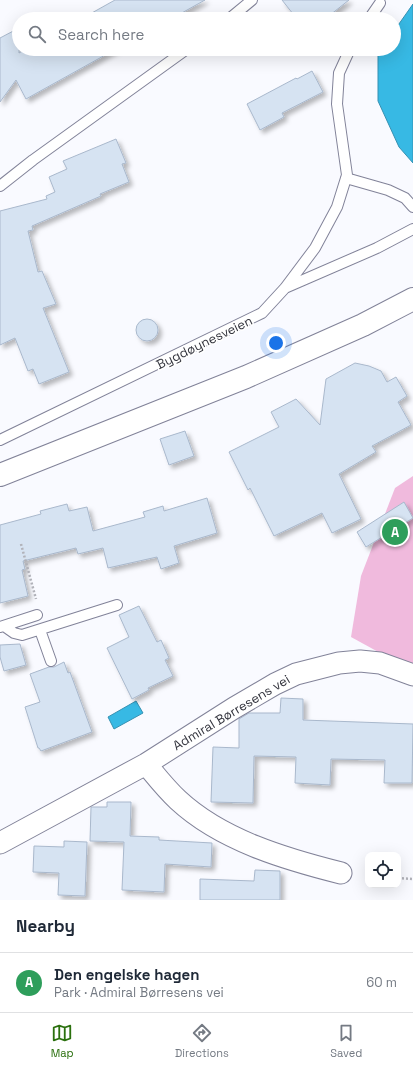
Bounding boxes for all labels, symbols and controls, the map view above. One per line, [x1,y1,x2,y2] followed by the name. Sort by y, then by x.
[12,12,401,56] search box
[26,23,48,45] icon: search
[58,25,144,44] text: Search here
[153,312,255,373] street label: Bygdøynesveien
[266,333,286,353] your location
[382,517,408,547] pin: A
[170,671,293,754] street label: Admiral Børresens vei
[365,852,401,888] map controls
[365,852,401,888] button: locate
[16,915,75,937] text: Nearby
[54,965,199,984] text: Den engelske hagen
[25,974,33,991] text: A
[366,974,397,991] text: 60 m
[54,984,224,1001] text: Park · Admiral Børresens vei
[51,1022,74,1060] tab: Map
[175,1022,229,1060] tab: Directions
[330,1022,362,1060] tab: Saved

